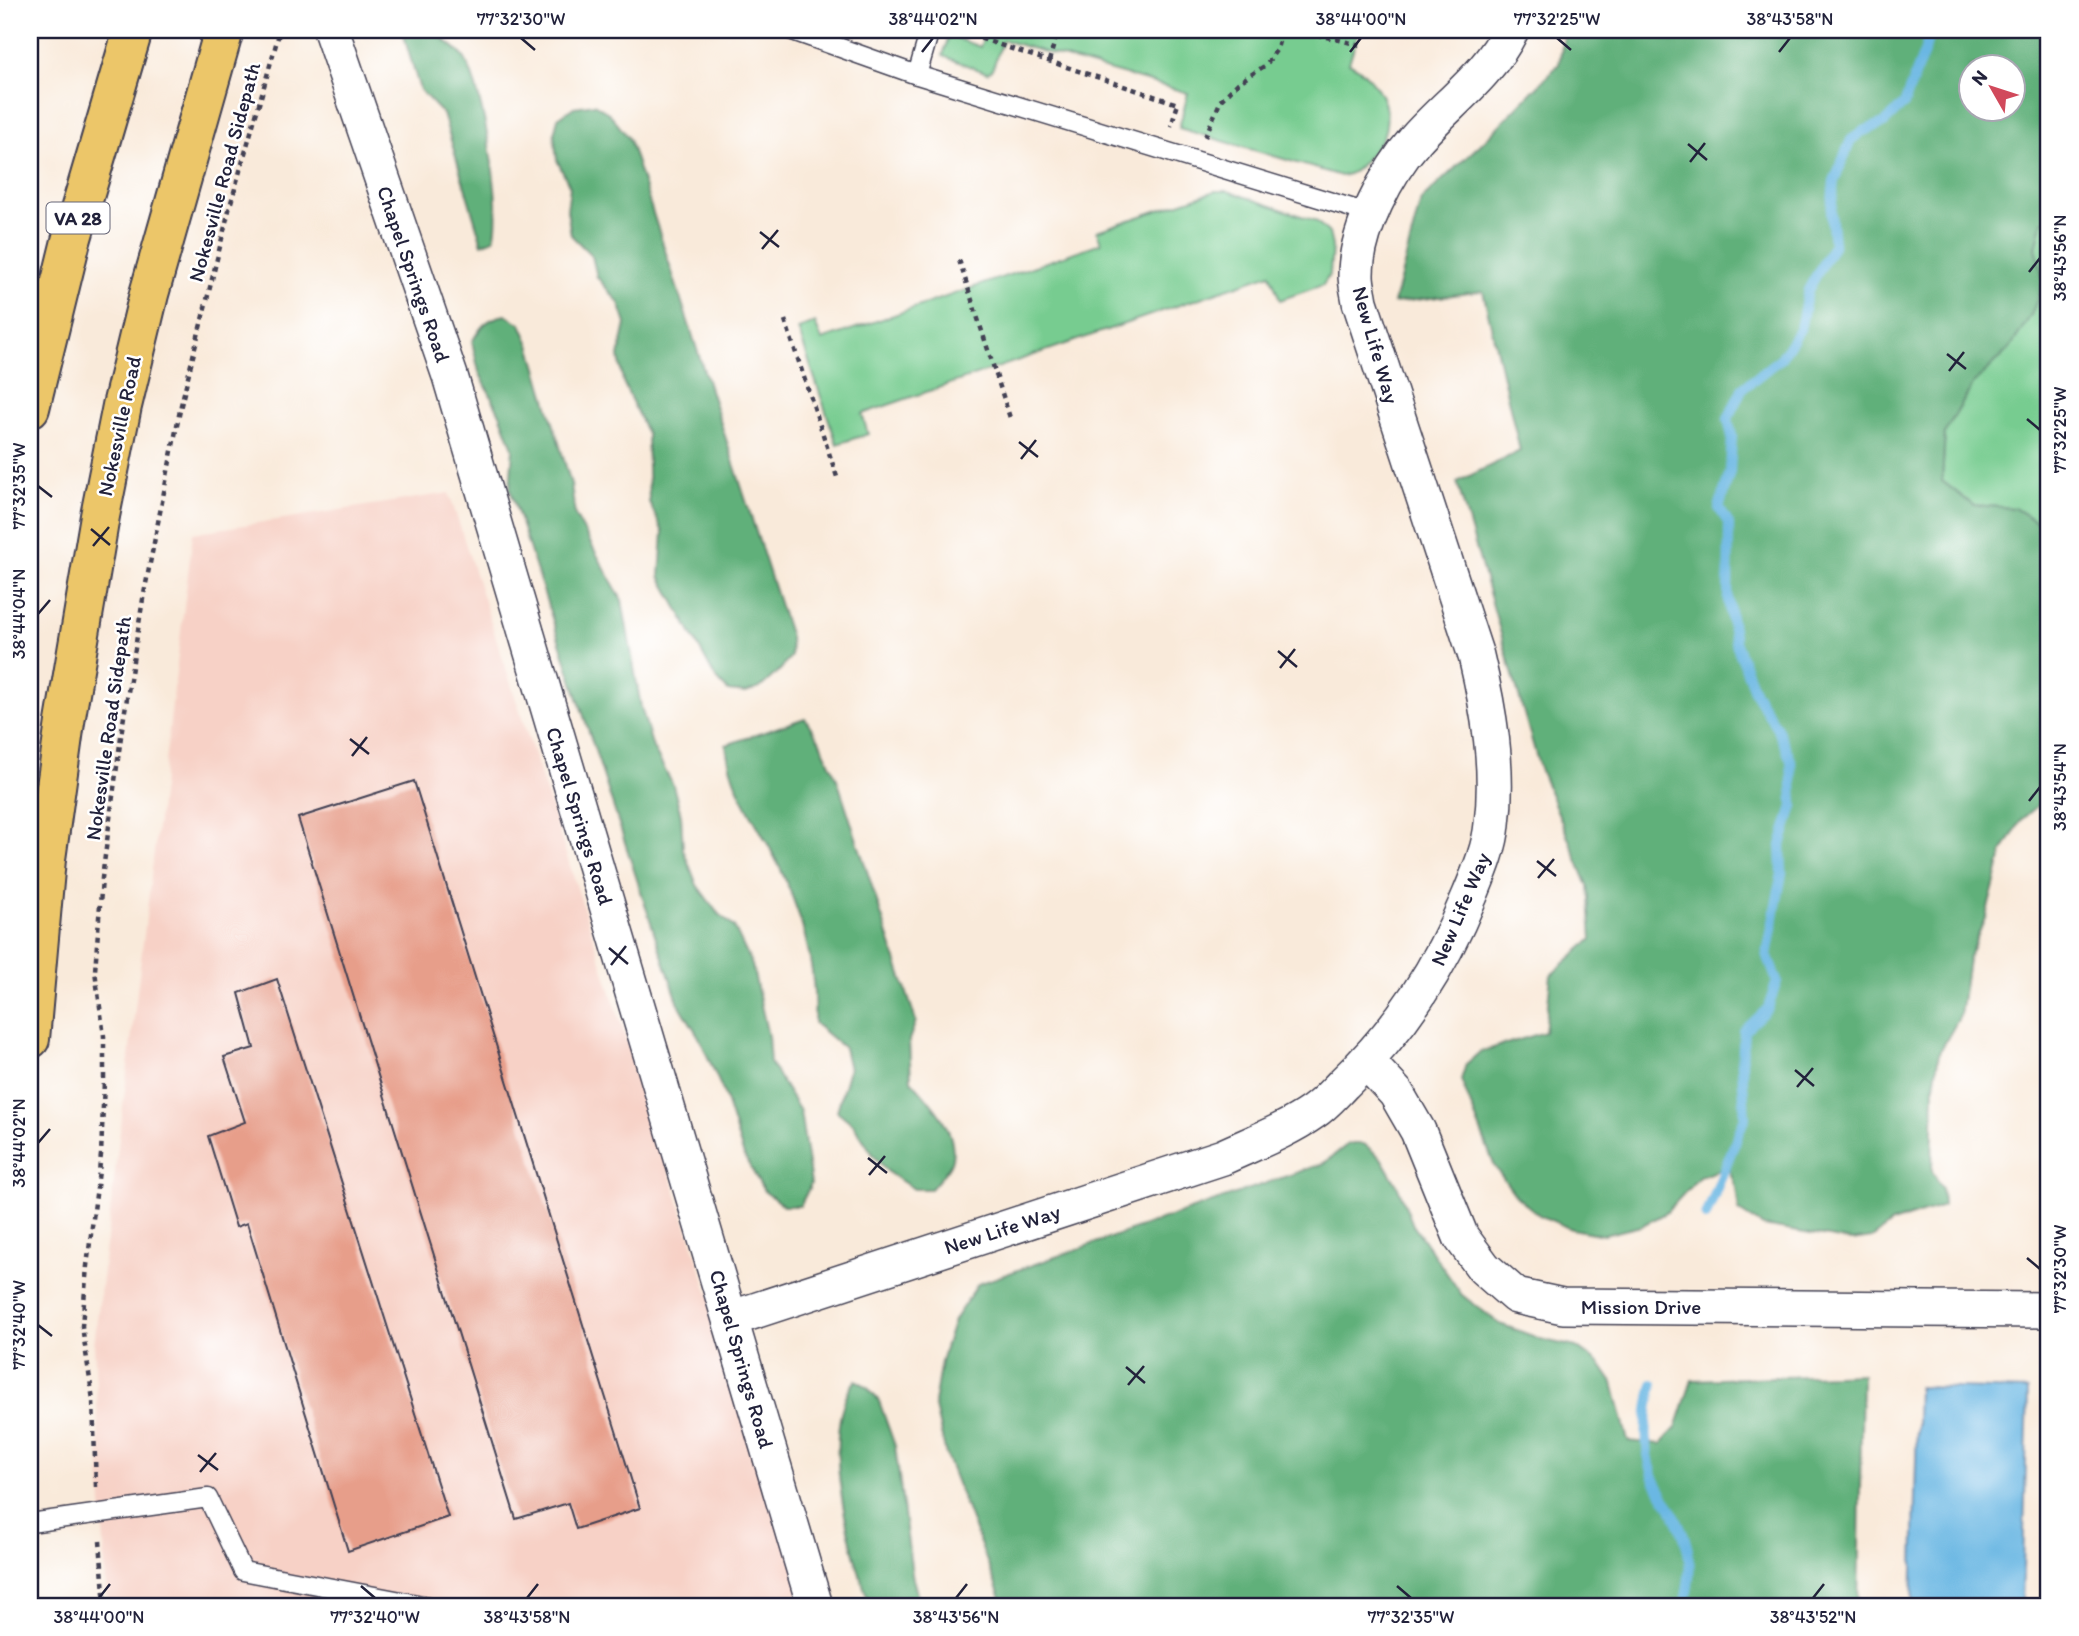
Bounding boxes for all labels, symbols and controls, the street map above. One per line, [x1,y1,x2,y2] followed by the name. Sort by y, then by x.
[477,8,565,30] text: 77°32'30"W
[888,8,978,30] text: 38°44'02"N
[1316,8,1406,30] text: 38°44'00"N
[1514,8,1600,30] text: 77°32'25"W
[1747,8,1834,30] text: 38°43'58"N
[1956,52,2026,122] north arrow
[183,59,266,285] street label: Nokesville Road Sidepath
[1966,65,1992,90] text: N
[372,183,456,366] street label: Chapel Springs Road
[46,202,110,233] road number: VA 28
[2049,215,2071,301] text: 38°43'56"N
[1347,283,1405,407] street label: New Life Way
[92,353,146,498] street label: Nokesville Road
[2049,387,2071,473] text: 77°32'25"W
[8,442,30,530] text: 77°32'35"W
[8,569,30,659] text: 38°44'04"N
[80,613,136,842] street label: Nokesville Road Sidepath
[541,724,619,909] street label: Chapel Springs Road
[2049,743,2071,831] text: 38°43'54"N
[1425,848,1495,969] street label: New Life Way
[8,1098,30,1188] text: 38°44'02"N
[941,1198,1063,1260] street label: New Life Way
[2049,1225,2071,1313] text: 77°32'30"W
[705,1267,780,1452] street label: Chapel Springs Road
[8,1280,30,1370] text: 77°32'40"W
[1581,1294,1701,1319] street label: Mission Drive
[54,1606,144,1628] text: 38°44'00"N
[330,1606,420,1628] text: 77°32'40"W
[484,1606,571,1628] text: 38°43'58"N
[913,1606,999,1628] text: 38°43'56"N
[1367,1606,1455,1628] text: 77°32'35"W
[1770,1606,1856,1628] text: 38°43'52"N

